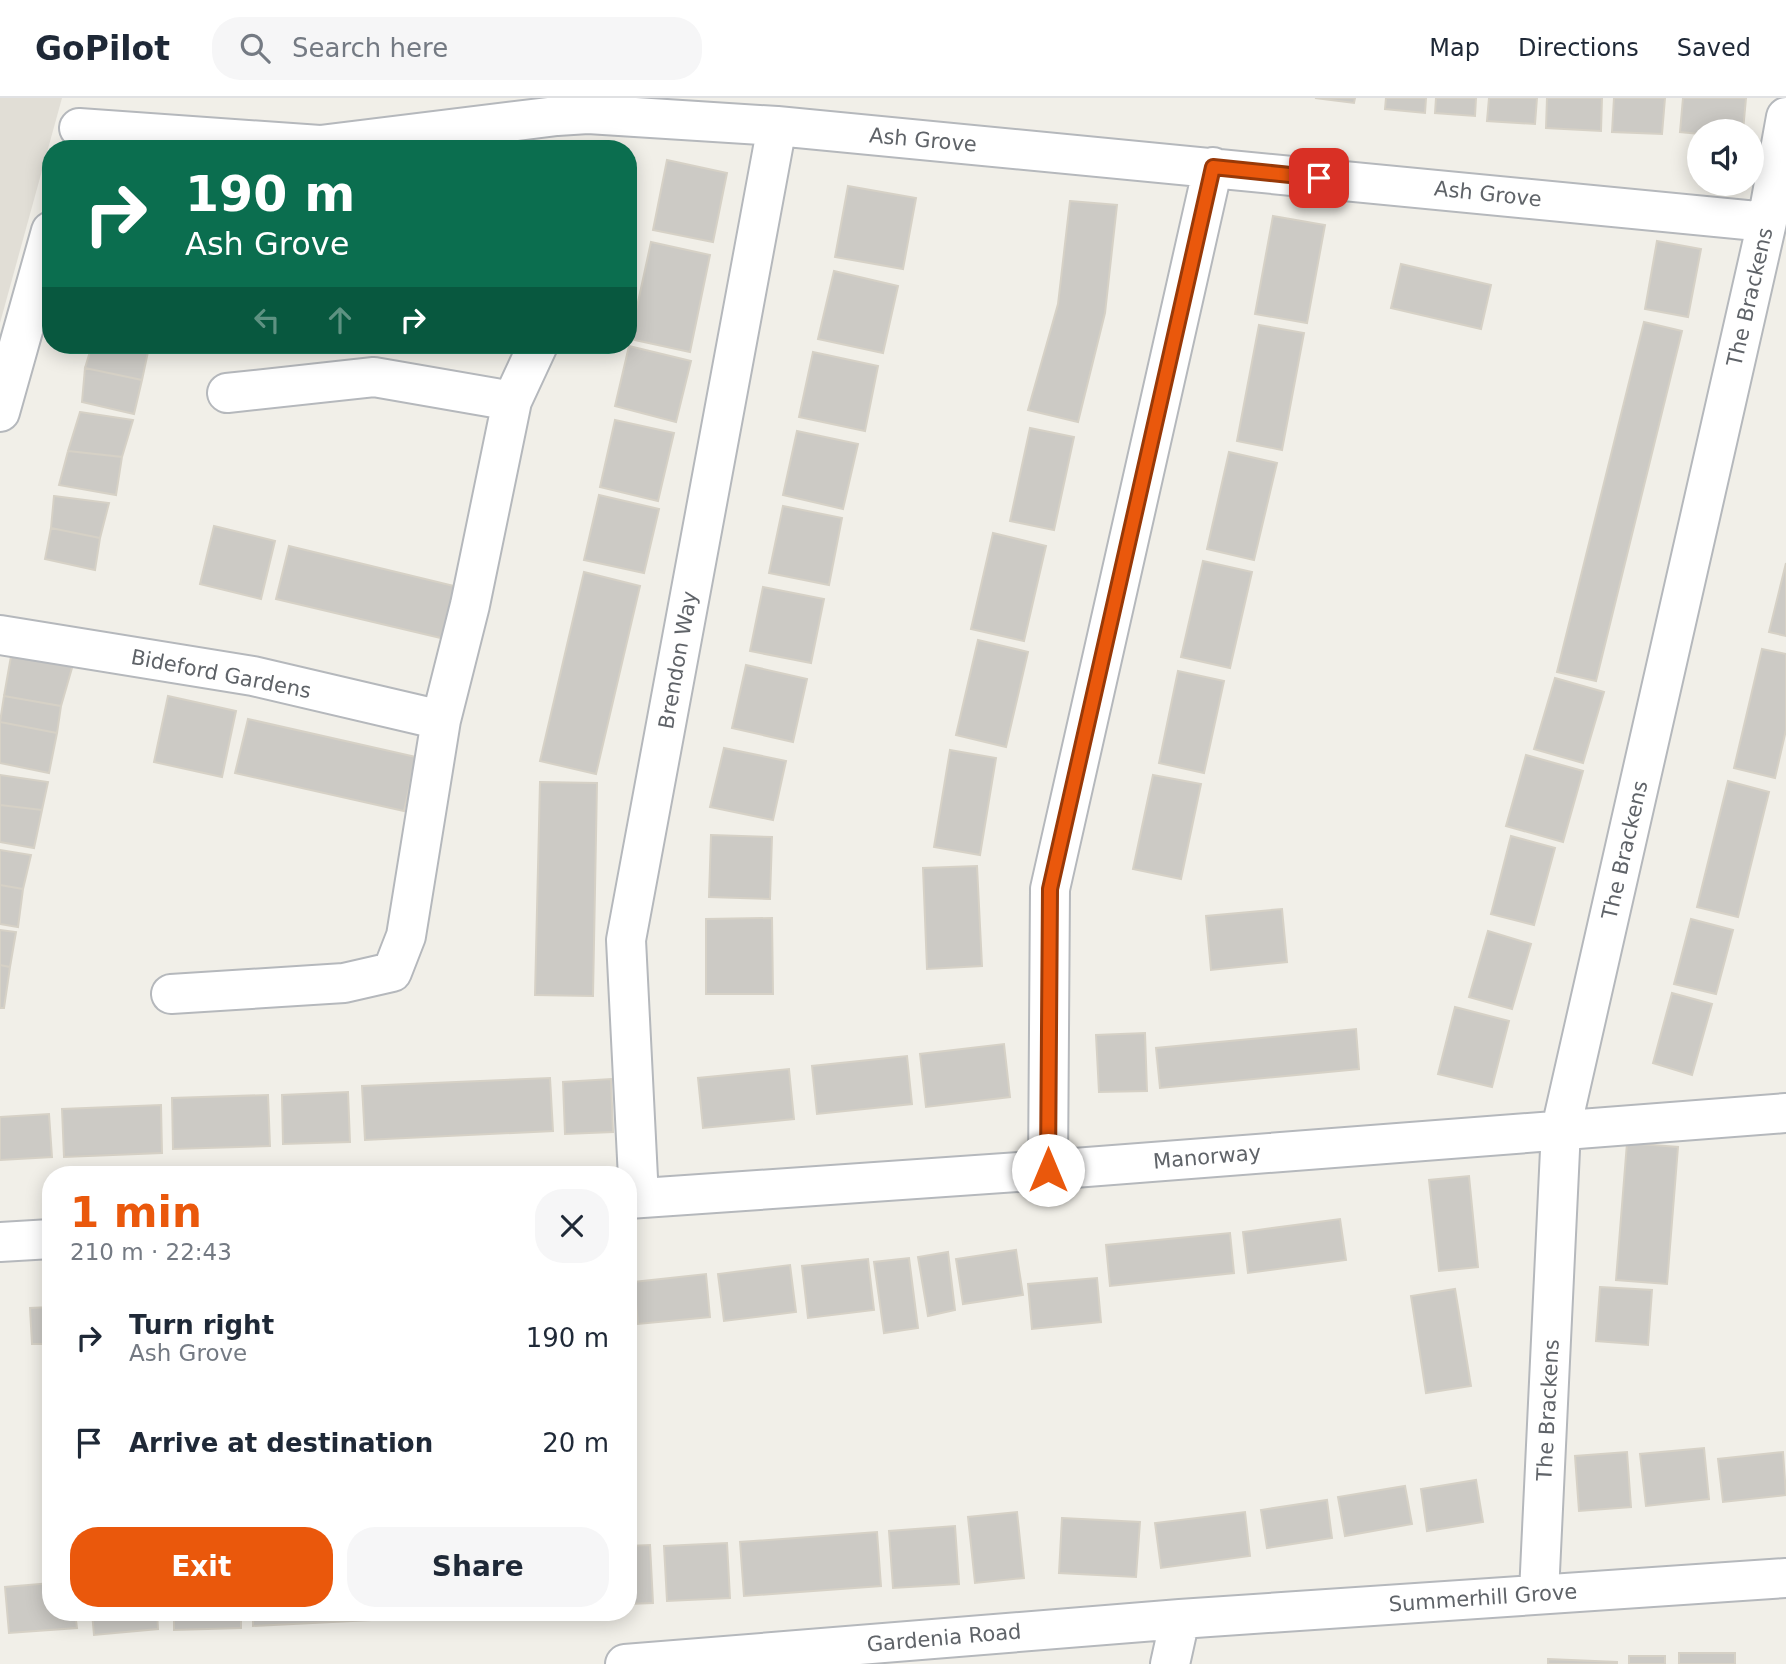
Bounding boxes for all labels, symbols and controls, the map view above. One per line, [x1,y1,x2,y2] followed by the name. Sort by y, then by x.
[212,17,702,80] search box
[35,29,170,68] text: GoPilot
[236,29,274,67] icon: search
[292,33,448,63] text: Search here
[1429,34,1480,62] text: Map
[1518,34,1639,62] text: Directions
[1677,34,1751,62] text: Saved
[1687,119,1764,196] map controls
[1687,119,1764,196] button: sound
[868,123,978,157] street label: Ash Grove
[1289,148,1349,208] pin
[1300,159,1338,197] icon: arrive
[185,166,355,223] text: 190 m
[70,168,161,259] icon: right
[1433,176,1543,212] street label: Ash Grove
[185,225,349,263] text: Ash Grove
[1722,225,1778,370] street label: The Brackens
[248,301,286,339] icon: left
[321,301,359,339] icon: ahead
[394,301,432,339] icon: right
[654,589,702,731] street label: Brendon Way
[129,645,313,703] street label: Bideford Gardens
[1597,778,1653,923] street label: The Brackens
[1011,1133,1085,1207] position arrow
[1152,1140,1262,1174] street label: Manorway
[70,1188,202,1237] text: 1 min
[535,1189,609,1263] button: close
[70,1239,232,1265] text: 210 m · 22:43
[129,1310,274,1340] text: Turn right
[70,1319,108,1357] icon: right
[526,1323,609,1353] text: 190 m
[1532,1339,1564,1482] street label: The Brackens
[129,1340,247,1366] text: Ash Grove
[70,1424,108,1462] icon: arrive
[129,1428,433,1458] text: Arrive at destination
[542,1428,609,1458] text: 20 m
[70,1527,333,1607] button: Exit
[347,1527,609,1607] button: Share
[1388,1579,1578,1617] street label: Summerhill Grove
[866,1619,1022,1657] street label: Gardenia Road

